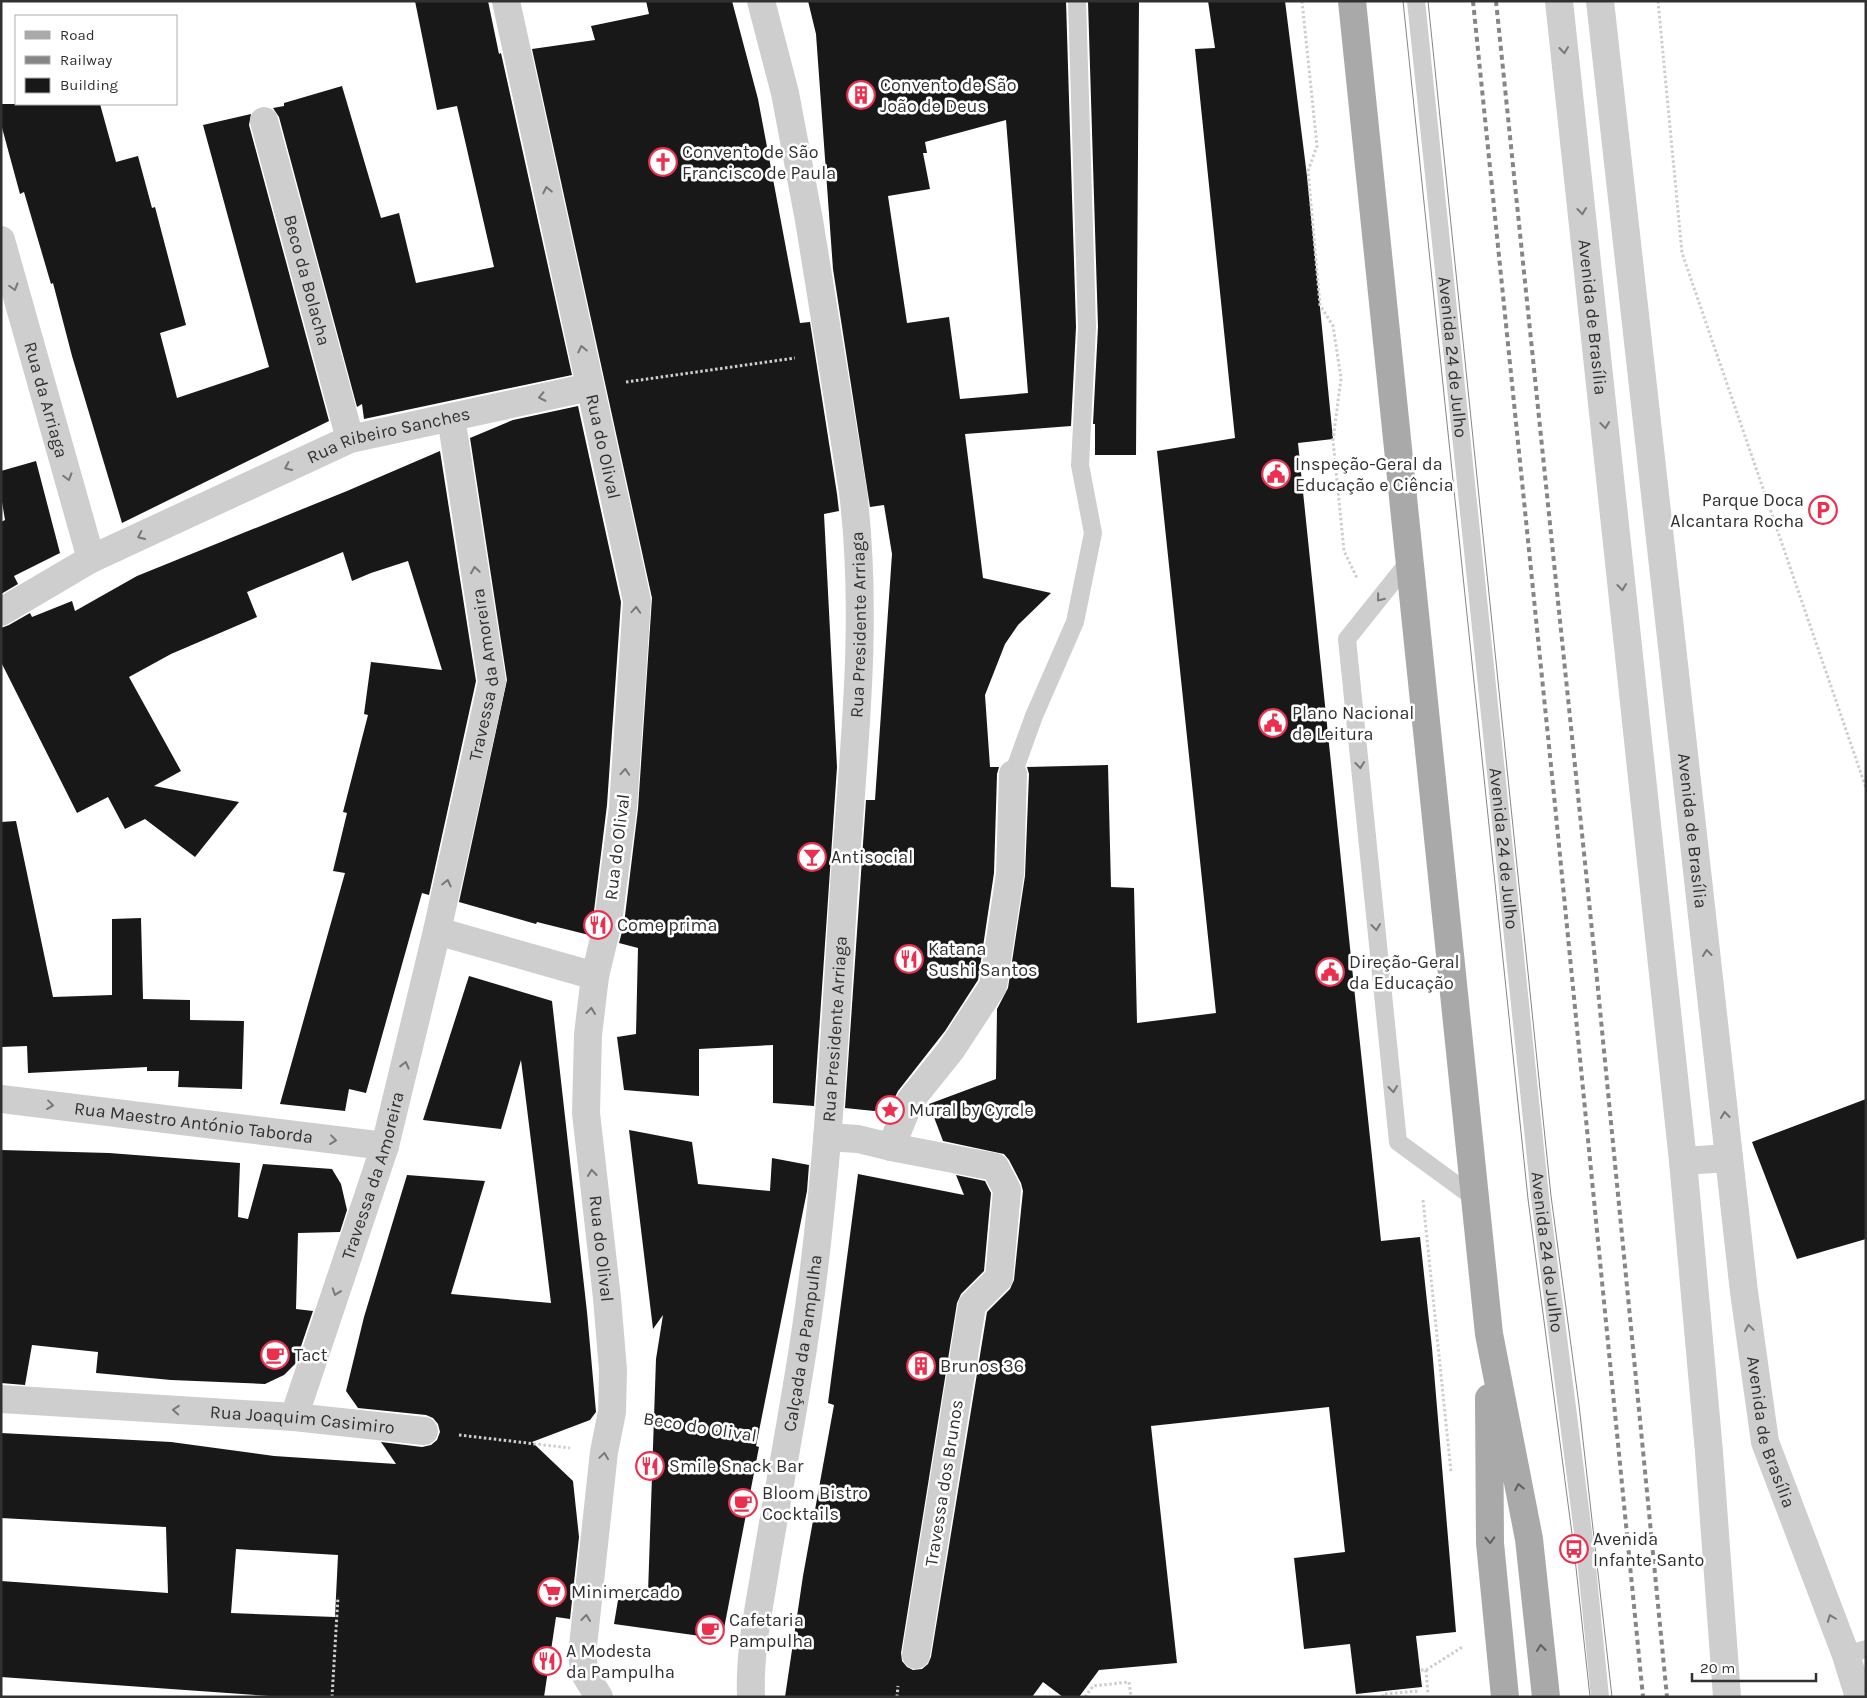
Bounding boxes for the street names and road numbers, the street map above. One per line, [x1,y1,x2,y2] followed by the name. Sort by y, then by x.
[279,212,335,348] street label: Beco da Bolacha
[1574,238,1612,396] street label: Avenida de Brasília
[1434,275,1472,439] street label: Avenida 24 de Julho
[19,339,73,460] street label: Rua da Arriaga
[581,392,625,501] street label: Rua do Olival
[303,402,472,468] street label: Rua Ribeiro Sanches
[845,531,871,719] street label: Rua Presidente Arriaga
[464,587,504,763] street label: Travessa da Amoreira
[1673,752,1712,910] street label: Avenida de Brasília
[1485,767,1523,930] street label: Avenida 24 de Julho
[600,793,634,901] street label: Rua do Olival
[817,935,852,1123] street label: Rua Presidente Arriaga
[337,1089,409,1263] street label: Travessa da Amoreira
[73,1097,314,1148] street label: Rua Maestro António Taborda
[1526,1170,1568,1334] street label: Avenida 24 de Julho
[584,1194,618,1303] street label: Rua do Olival
[778,1253,827,1433] street label: Calçada da Pampulha
[1742,1355,1800,1511] street label: Avenida de Brasília
[920,1398,968,1568] street label: Travessa dos Brunos
[209,1401,396,1439] street label: Rua Joaquim Casimiro
[642,1407,758,1447] street label: Beco do Olival

